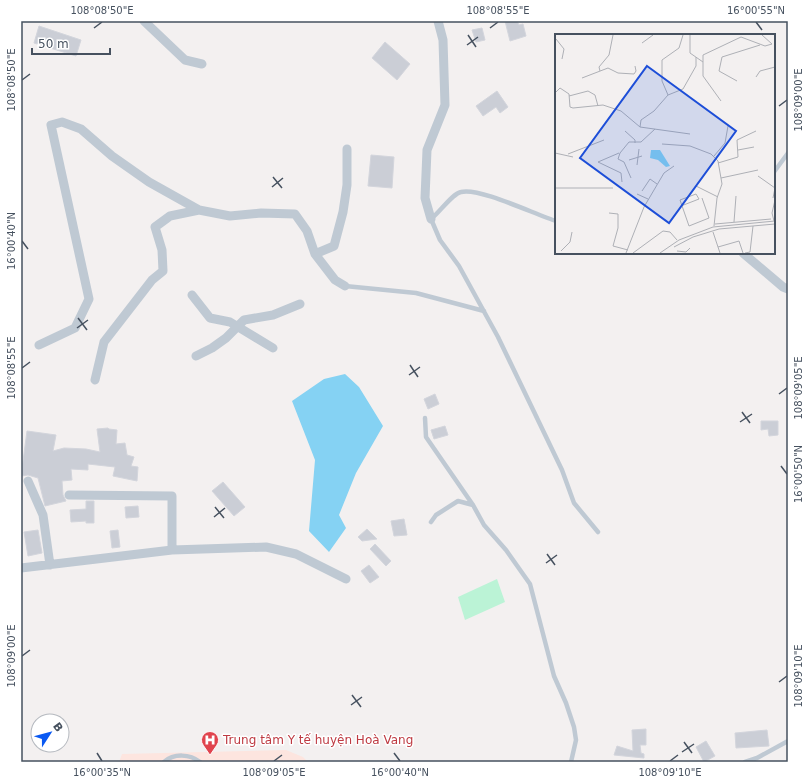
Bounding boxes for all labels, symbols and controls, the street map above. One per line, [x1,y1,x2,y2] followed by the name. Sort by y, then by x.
[70,5,134,16] text: 108°08'50"E
[466,5,530,16] text: 108°08'55"E
[727,5,785,16] text: 16°00'55"N
[32,30,110,56] scale bar
[555,34,775,254] inset map
[38,37,69,51] text: 50 m
[6,48,17,112] text: 108°08'50"E
[793,68,804,132] text: 108°09'00"E
[6,212,17,270] text: 16°00'40"N
[6,336,17,400] text: 108°08'55"E
[793,356,804,420] text: 108°09'05"E
[793,445,804,503] text: 16°00'50"N
[6,624,17,688] text: 108°09'00"E
[793,644,804,708] text: 108°09'10"E
[30,713,70,753] north arrow
[50,720,65,735] text: B
[200,730,220,755] hospital icon: Trung tâm Y tế huyện Hoà Vang
[222,733,413,747] place label: Trung tâm Y tế huyện Hoà Vang
[73,767,131,778] text: 16°00'35"N
[242,767,306,778] text: 108°09'05"E
[371,767,429,778] text: 16°00'40"N
[638,767,702,778] text: 108°09'10"E

